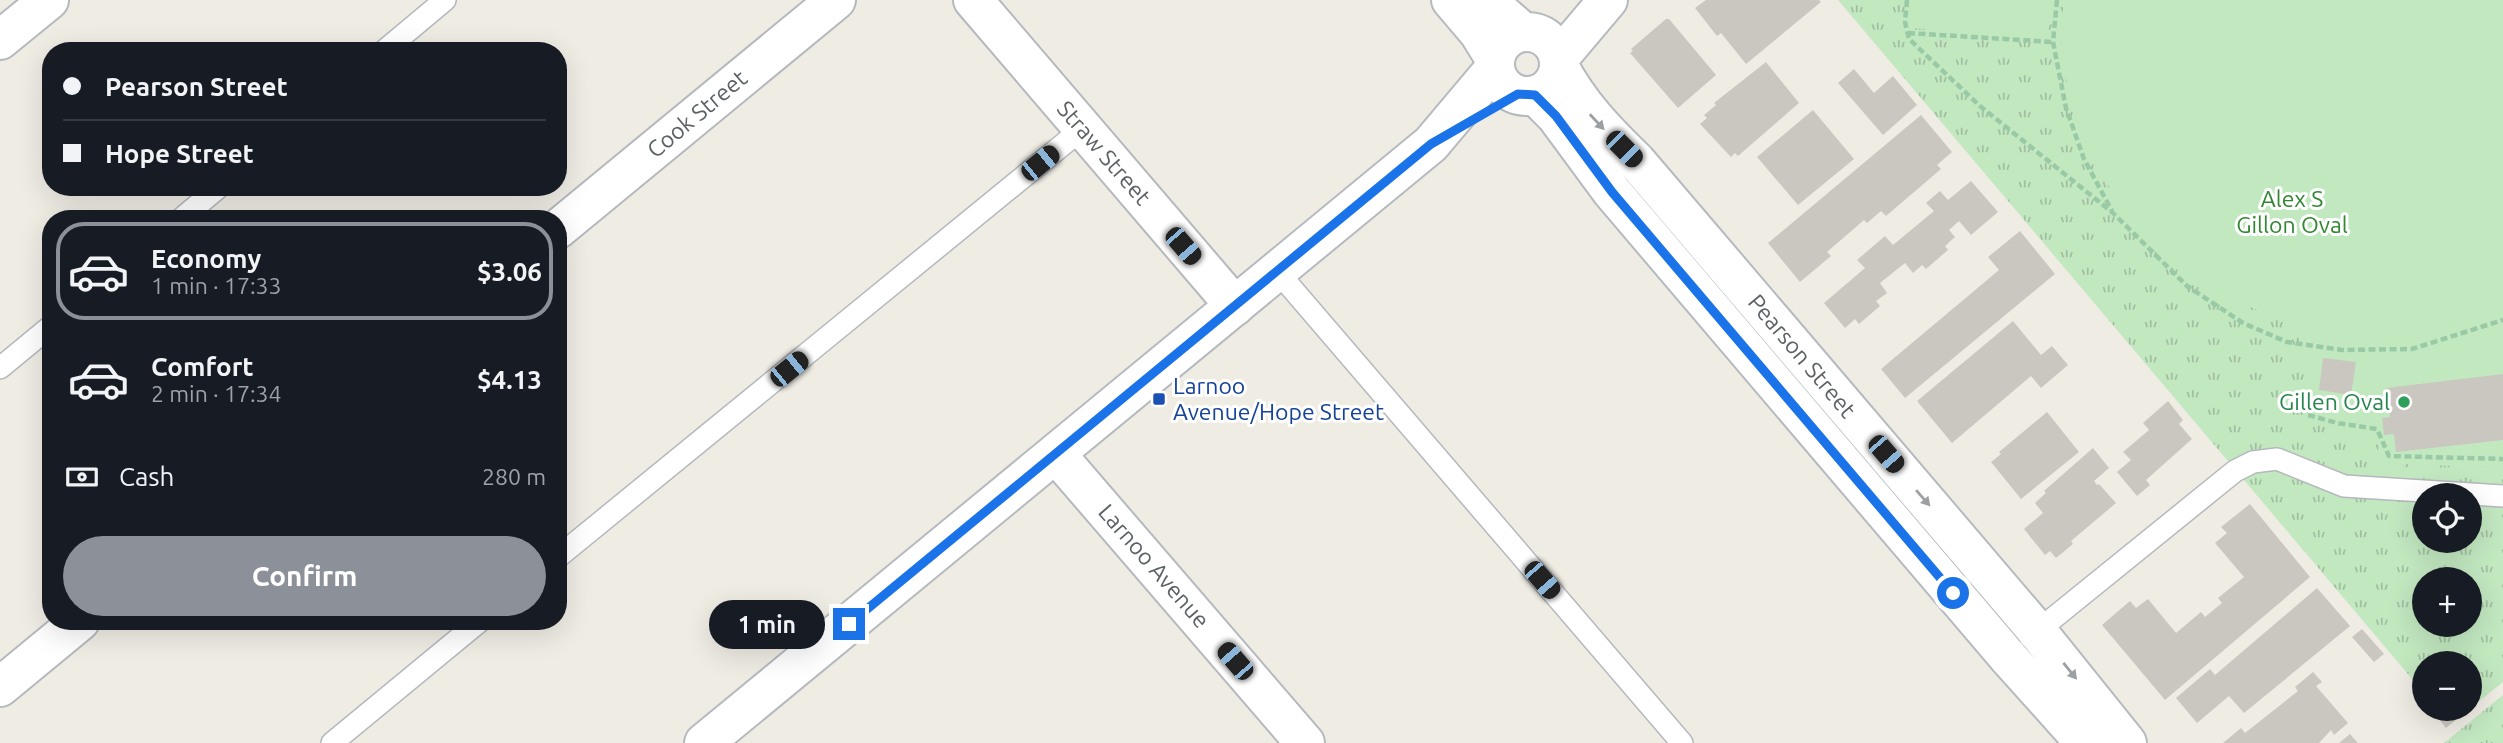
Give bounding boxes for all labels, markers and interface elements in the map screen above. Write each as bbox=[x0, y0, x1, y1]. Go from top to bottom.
street label: Cook Street bbox=[642, 65, 751, 162]
text: Pearson Street bbox=[105, 72, 288, 101]
street label: Straw Street bbox=[1053, 96, 1156, 210]
one-way arrow bbox=[1589, 113, 1605, 130]
car bbox=[1602, 127, 1647, 171]
text: Hope Street bbox=[105, 139, 254, 168]
car bbox=[1018, 142, 1063, 184]
park label: Alex S Gillon Oval bbox=[2236, 186, 2348, 237]
car bbox=[1162, 223, 1205, 269]
icon: car bbox=[67, 240, 130, 303]
text: Economy bbox=[151, 244, 261, 273]
text: $3.06 bbox=[477, 257, 542, 286]
text: 1 min · 17:33 bbox=[151, 273, 282, 298]
street label: Pearson Street bbox=[1744, 289, 1861, 422]
icon: car bbox=[67, 348, 130, 411]
car bbox=[767, 348, 812, 390]
text: Comfort bbox=[151, 352, 254, 381]
text: $4.13 bbox=[477, 365, 542, 394]
place label: Larnoo Avenue/Hope Street bbox=[1173, 373, 1384, 424]
text: 2 min · 17:34 bbox=[151, 381, 282, 406]
place label: Gillen Oval bbox=[2279, 389, 2390, 414]
marker: Larnoo Avenue/Hope Street bbox=[1151, 391, 1167, 407]
marker: Gillen Oval bbox=[2396, 394, 2412, 410]
car bbox=[1865, 431, 1908, 477]
icon: cash bbox=[63, 458, 101, 496]
text: Cash bbox=[119, 462, 174, 491]
text: 280 m bbox=[482, 464, 546, 489]
map controls bbox=[2412, 483, 2482, 721]
button: locate bbox=[2412, 483, 2482, 553]
one-way arrow bbox=[1915, 489, 1930, 506]
street label: Larnoo Avenue bbox=[1094, 499, 1215, 632]
button: Confirm bbox=[63, 536, 546, 616]
car bbox=[1521, 557, 1564, 603]
button: + bbox=[2412, 567, 2482, 637]
route start bbox=[1937, 577, 1969, 609]
callout: 1 min bbox=[709, 600, 824, 648]
route end bbox=[833, 608, 865, 640]
text: 1 min bbox=[738, 612, 796, 637]
car bbox=[1214, 638, 1257, 684]
button: − bbox=[2412, 651, 2482, 721]
one-way arrow bbox=[2062, 662, 2077, 680]

